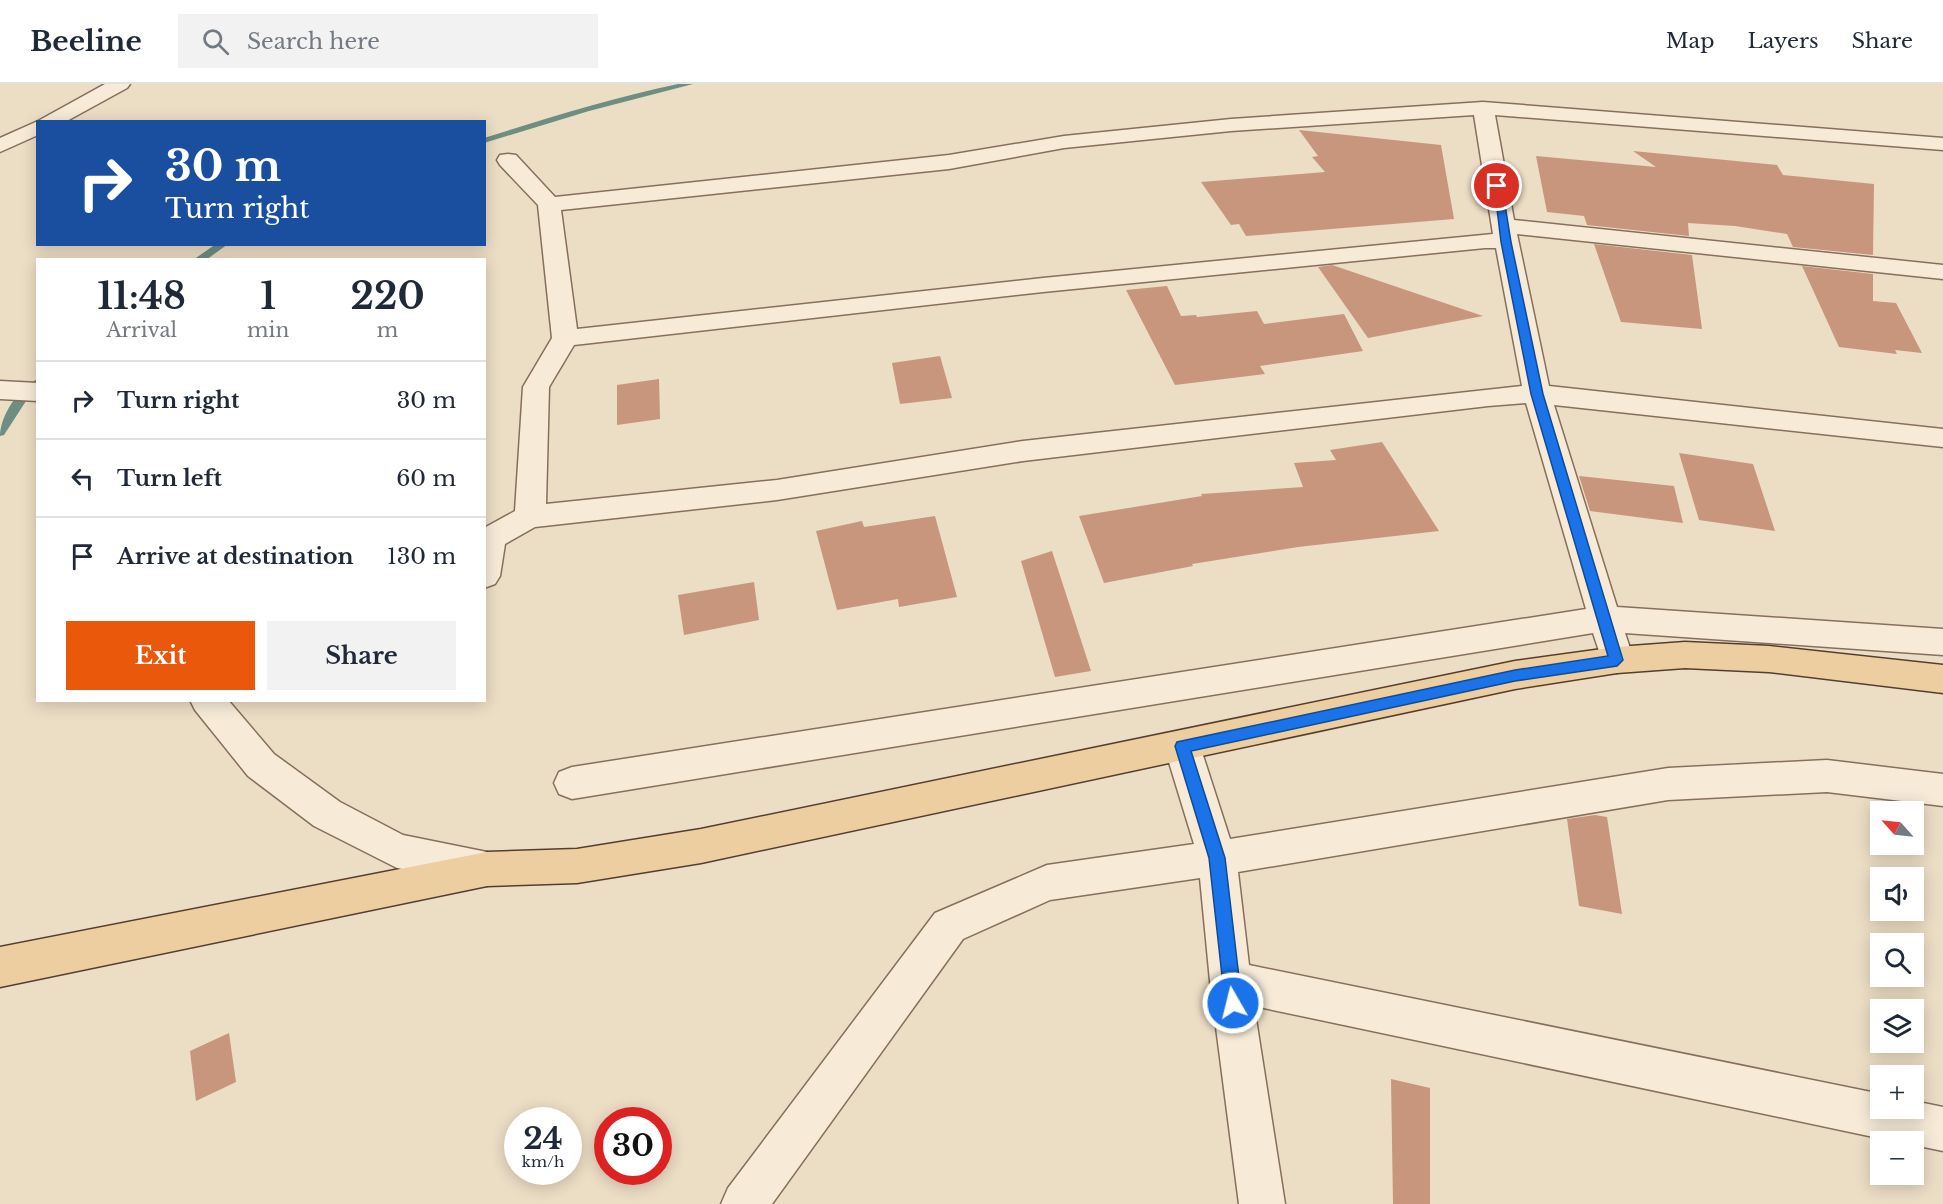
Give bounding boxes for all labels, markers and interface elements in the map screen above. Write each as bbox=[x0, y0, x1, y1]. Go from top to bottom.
search box bbox=[178, 14, 598, 68]
text: Beeline bbox=[30, 24, 142, 59]
icon: search bbox=[199, 25, 232, 58]
text: Search here bbox=[247, 28, 380, 55]
text: Map bbox=[1666, 28, 1715, 54]
text: Layers bbox=[1748, 28, 1819, 54]
text: Share bbox=[1852, 28, 1913, 54]
text: 30 m bbox=[165, 140, 281, 192]
icon: right bbox=[66, 144, 144, 222]
pin bbox=[1471, 160, 1522, 211]
icon: arrive bbox=[1480, 169, 1513, 202]
text: Turn right bbox=[165, 192, 309, 225]
text: 11:48 bbox=[97, 274, 186, 319]
text: 1 bbox=[260, 274, 276, 319]
text: 220 bbox=[351, 274, 425, 319]
text: Arrival bbox=[106, 318, 177, 342]
text: min bbox=[247, 318, 289, 342]
text: m bbox=[377, 318, 398, 342]
icon: right bbox=[66, 384, 99, 417]
text: Turn right bbox=[117, 387, 239, 414]
text: 30 m bbox=[397, 387, 456, 414]
icon: left bbox=[66, 462, 99, 495]
text: Turn left bbox=[117, 465, 222, 492]
text: 60 m bbox=[396, 465, 456, 492]
icon: arrive bbox=[66, 540, 99, 573]
text: Arrive at destination bbox=[117, 543, 354, 570]
text: 130 m bbox=[387, 543, 456, 570]
button: Exit bbox=[66, 621, 255, 690]
button: Share bbox=[267, 621, 456, 690]
north arrow bbox=[1870, 801, 1924, 855]
map controls bbox=[1870, 801, 1924, 1185]
button: sound bbox=[1870, 867, 1924, 921]
button: search bbox=[1870, 933, 1924, 987]
position arrow bbox=[1201, 971, 1265, 1035]
button: layers bbox=[1870, 999, 1924, 1053]
button: + bbox=[1870, 1065, 1924, 1119]
speed limit sign: 30 bbox=[594, 1107, 672, 1185]
text: 24 bbox=[523, 1120, 563, 1157]
button: − bbox=[1870, 1131, 1924, 1185]
text: km/h bbox=[522, 1152, 564, 1171]

